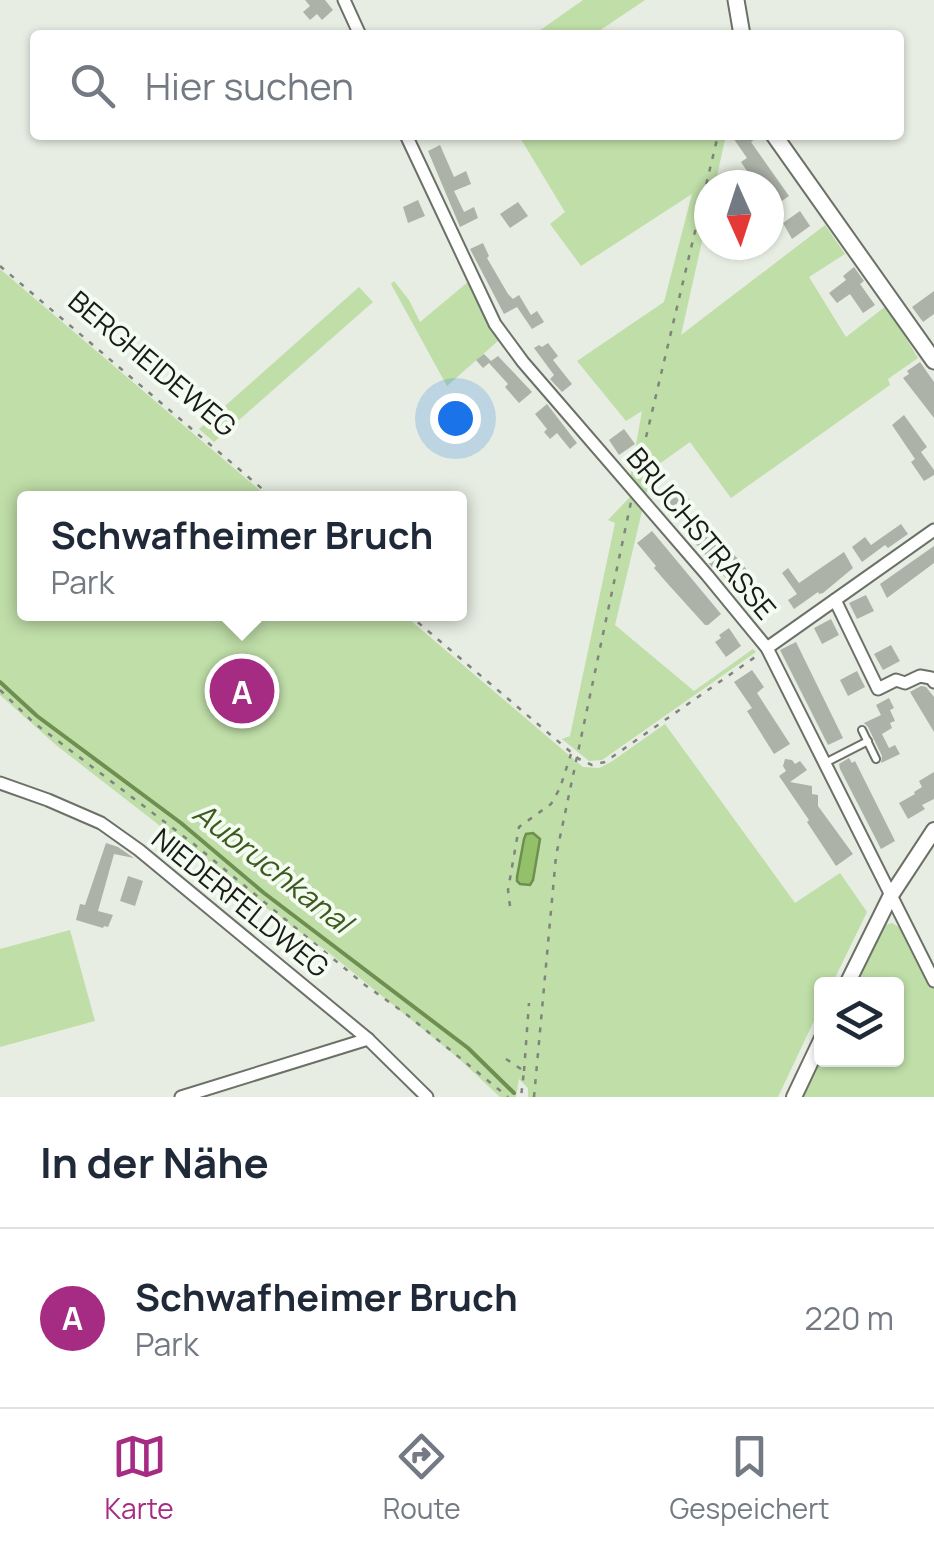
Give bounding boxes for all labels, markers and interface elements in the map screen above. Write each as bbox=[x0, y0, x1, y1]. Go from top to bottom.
search box bbox=[30, 30, 904, 140]
icon: search bbox=[65, 58, 120, 113]
text: Hier suchen bbox=[145, 59, 354, 111]
north arrow bbox=[694, 170, 784, 260]
street label: BERGHEIDEWEG bbox=[61, 282, 245, 444]
your location bbox=[430, 393, 481, 444]
street label: BRUCHSTRASSE bbox=[619, 439, 785, 627]
popup bbox=[17, 491, 467, 621]
text: Schwafheimer Bruch bbox=[51, 508, 433, 560]
text: Park bbox=[51, 560, 114, 604]
pin: A bbox=[210, 654, 274, 728]
water label: Aubruchkanal bbox=[185, 792, 364, 944]
street label: NIEDERFELDWEG bbox=[145, 819, 337, 985]
map controls bbox=[814, 977, 904, 1067]
button: layers bbox=[814, 977, 904, 1067]
text: In der Nähe bbox=[40, 1133, 269, 1191]
text: Schwafheimer Bruch bbox=[135, 1270, 518, 1322]
text: A bbox=[62, 1296, 83, 1340]
text: 220 m bbox=[804, 1296, 894, 1340]
text: Park bbox=[135, 1322, 199, 1366]
tab: Karte bbox=[104, 1429, 174, 1527]
tab: Route bbox=[383, 1429, 461, 1527]
tab: Gespeichert bbox=[669, 1429, 830, 1527]

